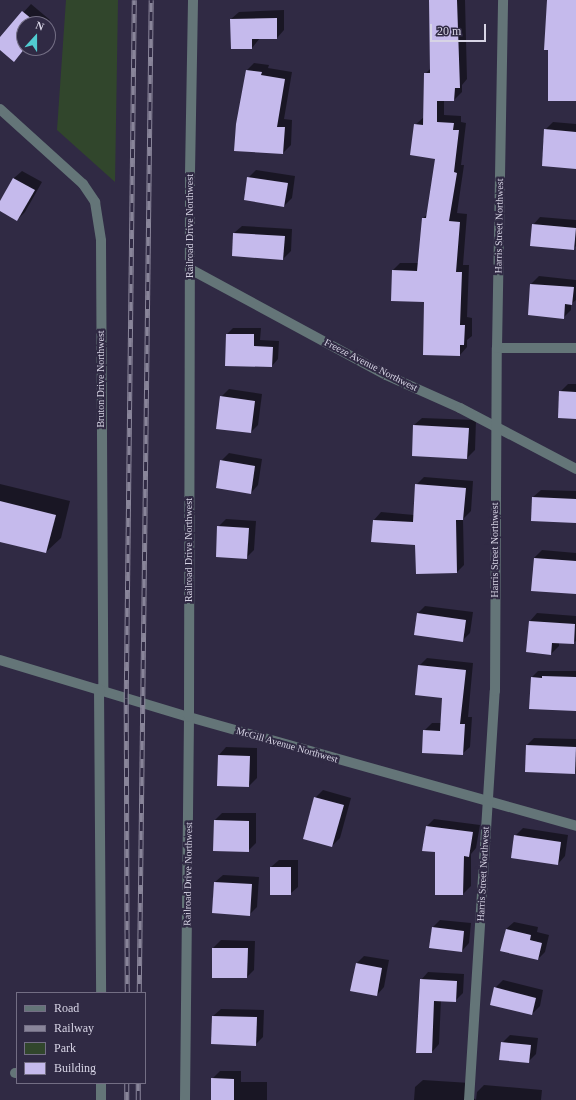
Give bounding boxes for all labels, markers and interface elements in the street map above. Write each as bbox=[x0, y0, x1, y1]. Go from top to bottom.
north arrow bbox=[16, 16, 56, 56]
scale bar bbox=[432, 16, 488, 42]
text: N bbox=[34, 19, 46, 33]
text: 20 m bbox=[437, 24, 461, 38]
street label: Railroad Drive Northwest bbox=[184, 174, 196, 278]
street label: Harris Street Northwest bbox=[492, 178, 506, 274]
street label: Bruton Drive Northwest bbox=[95, 330, 107, 428]
street label: Freeze Avenue Northwest bbox=[322, 336, 420, 394]
street label: Railroad Drive Northwest bbox=[183, 498, 195, 602]
street label: Harris Street Northwest bbox=[489, 503, 501, 597]
street label: McGill Avenue Northwest bbox=[234, 725, 340, 765]
street label: Railroad Drive Northwest bbox=[181, 822, 195, 926]
street label: Harris Street Northwest bbox=[475, 826, 491, 922]
legend bbox=[16, 992, 146, 1084]
text: Road bbox=[54, 1001, 79, 1015]
text: Railway bbox=[54, 1021, 94, 1035]
text: Park bbox=[54, 1041, 76, 1055]
text: Building bbox=[54, 1061, 96, 1075]

